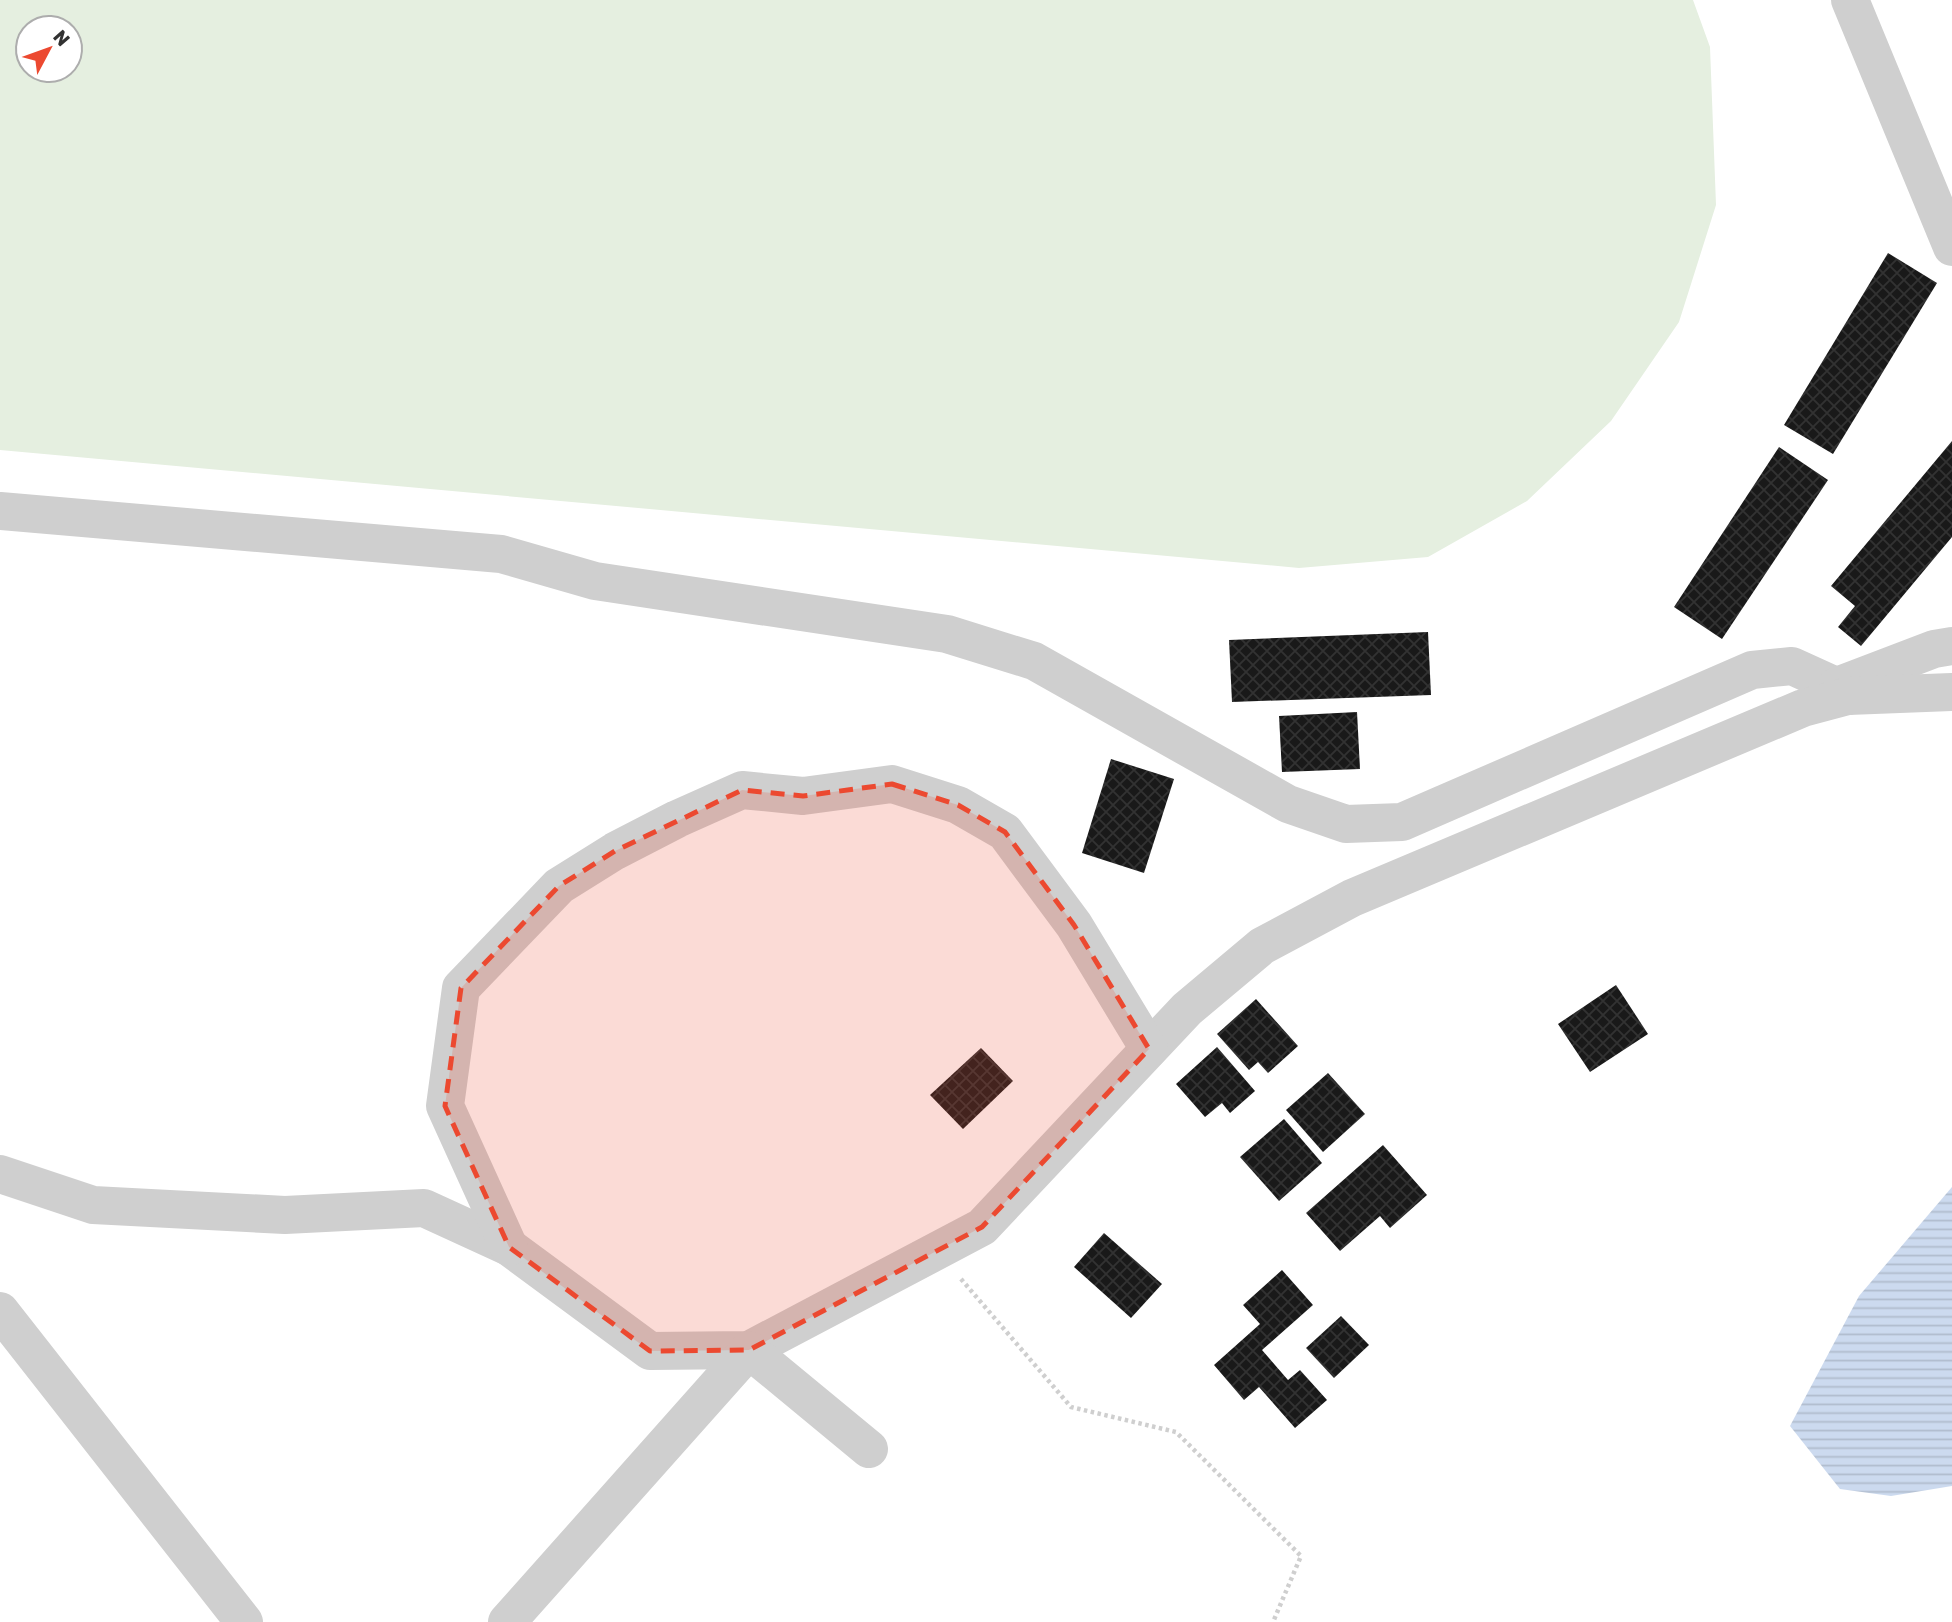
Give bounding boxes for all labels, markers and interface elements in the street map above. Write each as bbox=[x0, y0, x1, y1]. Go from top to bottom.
north arrow bbox=[14, 14, 84, 84]
text: N bbox=[48, 25, 75, 51]

